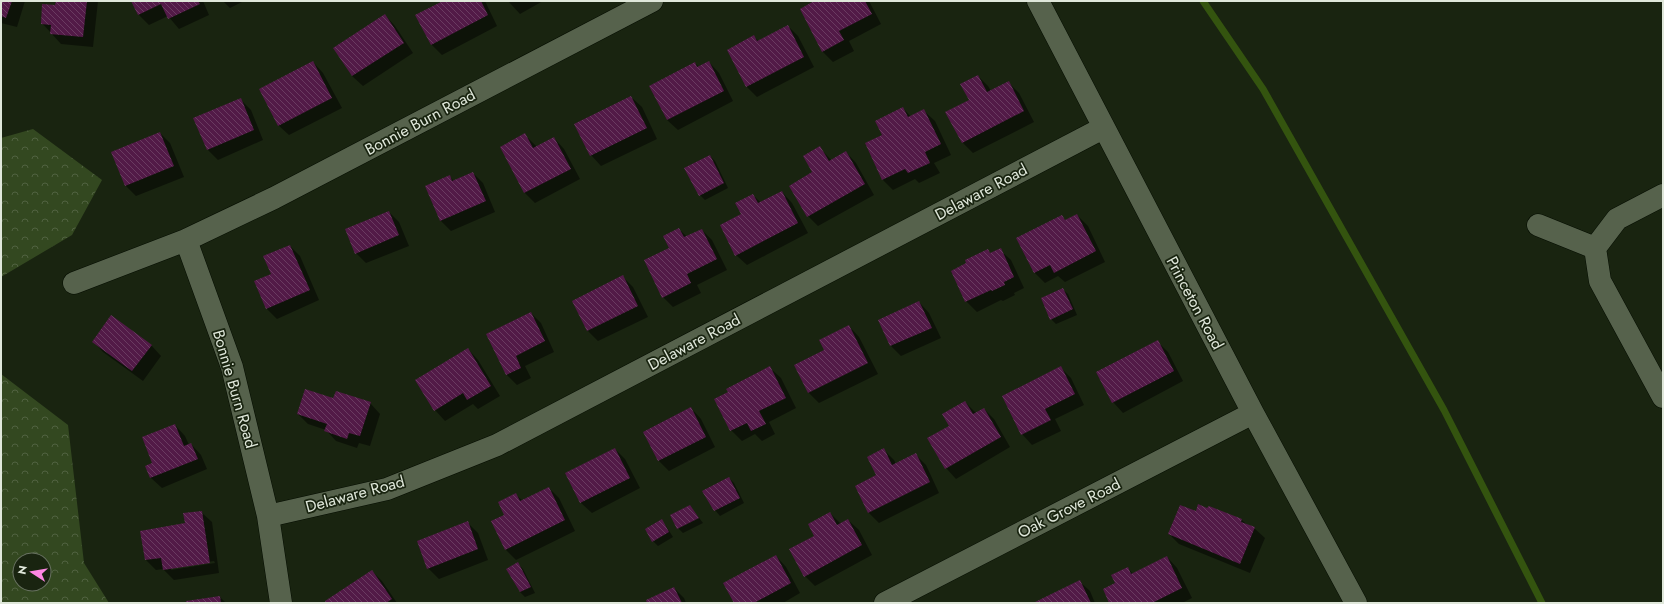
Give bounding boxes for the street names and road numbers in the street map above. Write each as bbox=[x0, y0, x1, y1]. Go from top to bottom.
street label: Bonnie Burn Road bbox=[361, 83, 479, 161]
street label: Delaware Road bbox=[931, 158, 1031, 226]
street label: Princeton Road bbox=[1161, 252, 1229, 354]
street label: Delaware Road bbox=[644, 308, 744, 376]
street label: Bonnie Burn Road bbox=[207, 327, 263, 451]
street label: Delaware Road bbox=[303, 470, 407, 518]
street label: Oak Grove Road bbox=[1014, 472, 1124, 544]

